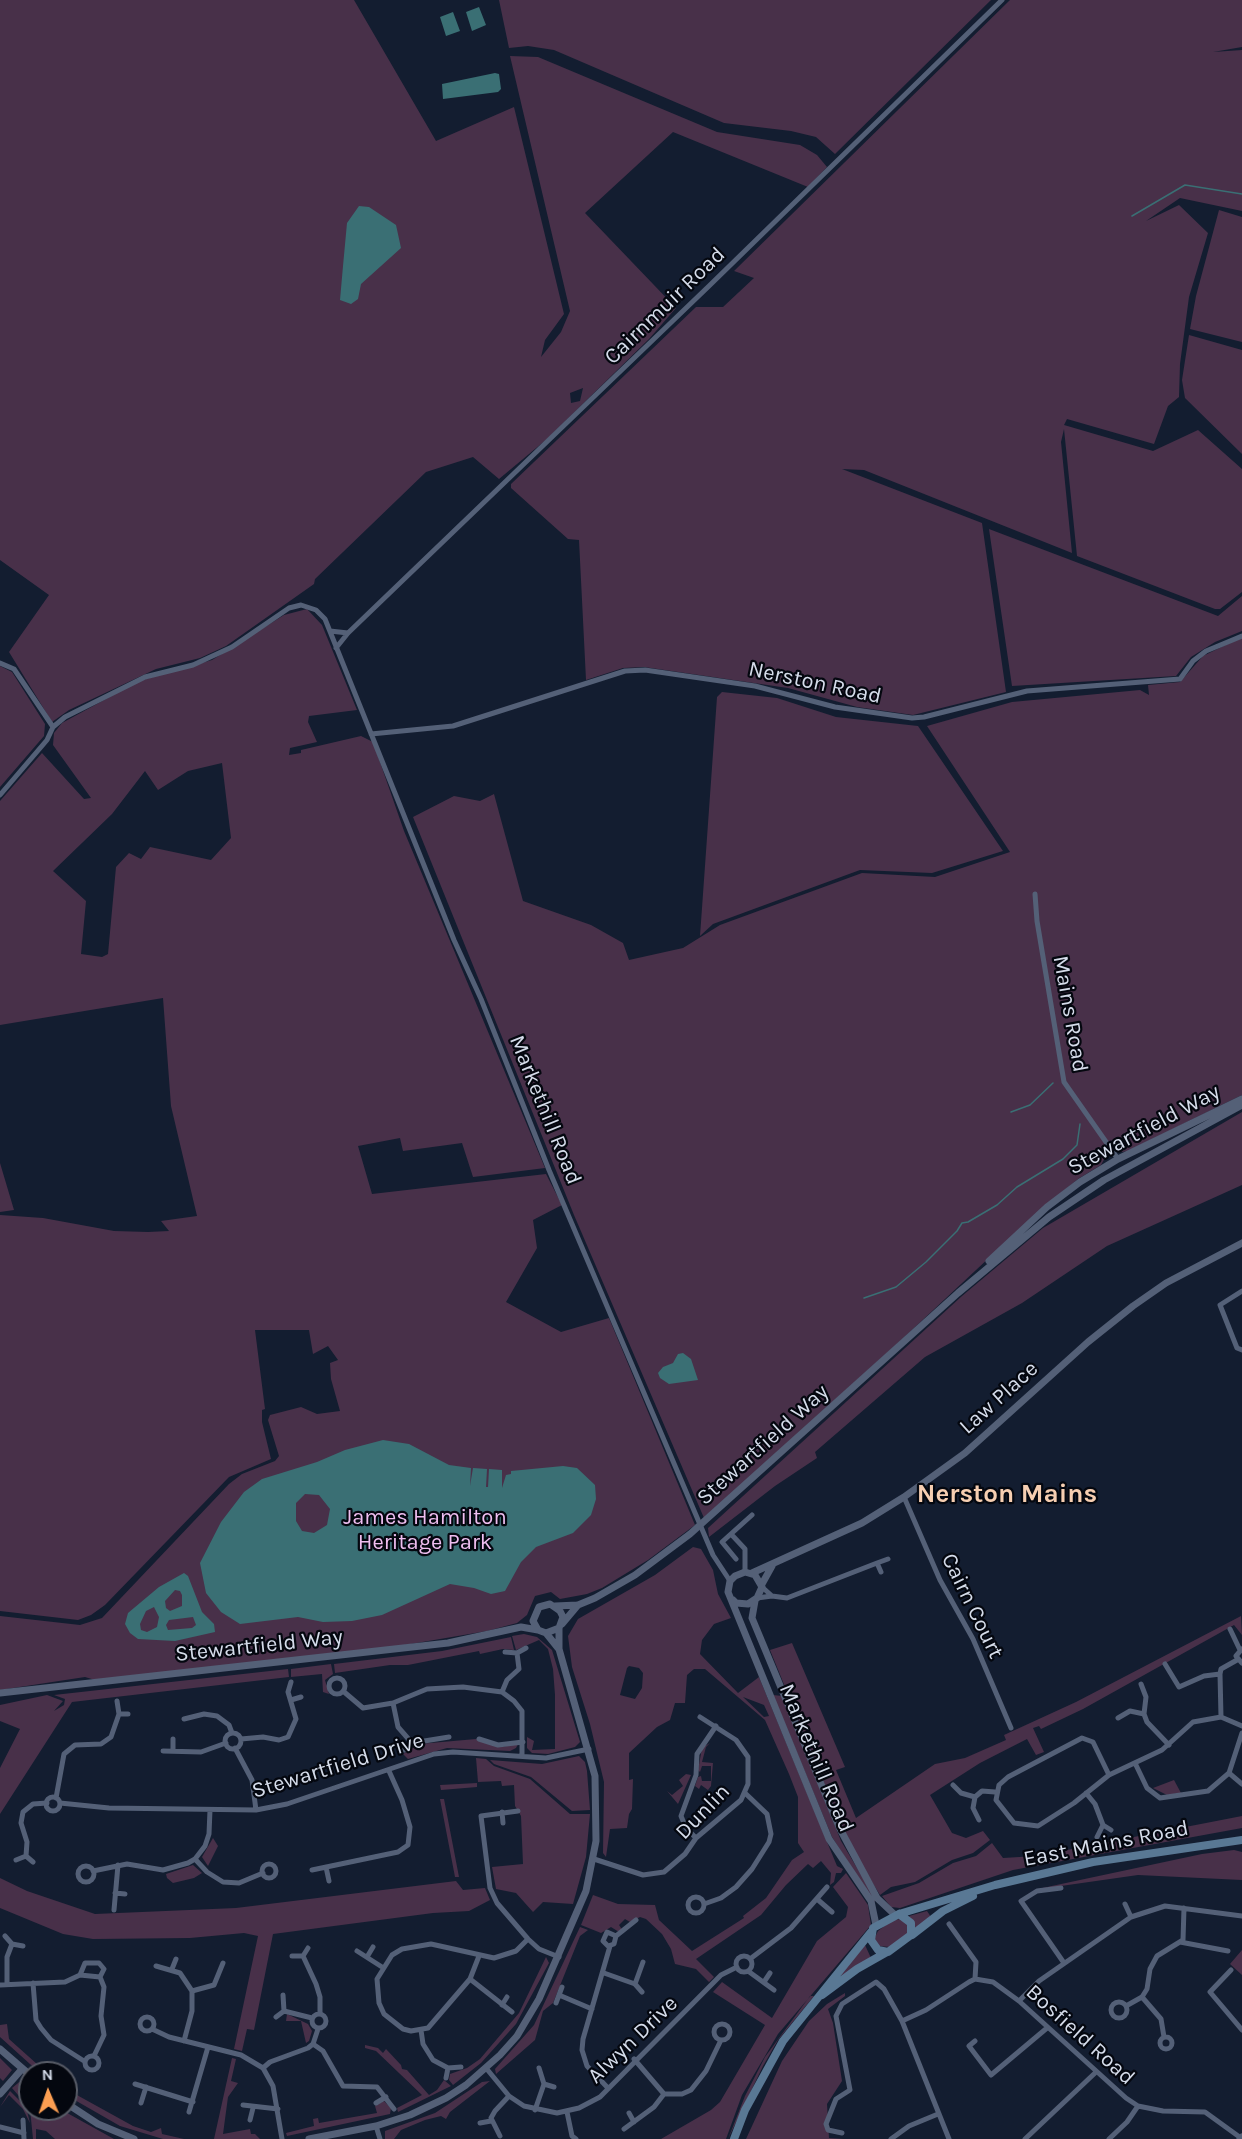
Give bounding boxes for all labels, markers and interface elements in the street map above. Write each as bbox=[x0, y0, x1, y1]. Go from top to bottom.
street label: Cairnmuir Road bbox=[599, 242, 731, 370]
street label: Nerston Road bbox=[746, 656, 884, 710]
street label: Mains Road bbox=[1047, 954, 1093, 1074]
street label: Markethill Road bbox=[503, 1031, 587, 1189]
street label: Stewartfield Way bbox=[1064, 1079, 1224, 1181]
street label: Law Place bbox=[954, 1356, 1044, 1440]
street label: Stewartfield Way bbox=[692, 1379, 834, 1511]
district label: Nerston Mains bbox=[917, 1479, 1097, 1511]
park label: James Hamilton Heritage Park bbox=[343, 1505, 507, 1556]
street label: Cairn Court bbox=[935, 1549, 1009, 1663]
street label: Stewartfield Way bbox=[174, 1624, 344, 1668]
street label: Markethill Road bbox=[773, 1680, 859, 1836]
street label: Stewartfield Drive bbox=[249, 1727, 427, 1805]
street label: Dunlin bbox=[670, 1779, 736, 1845]
street label: East Mains Road bbox=[1021, 1815, 1191, 1873]
street label: Bosfield Road bbox=[1020, 1979, 1140, 2091]
street label: Alwyn Drive bbox=[583, 1991, 683, 2089]
north arrow bbox=[18, 2061, 78, 2121]
text: N bbox=[41, 2065, 53, 2084]

